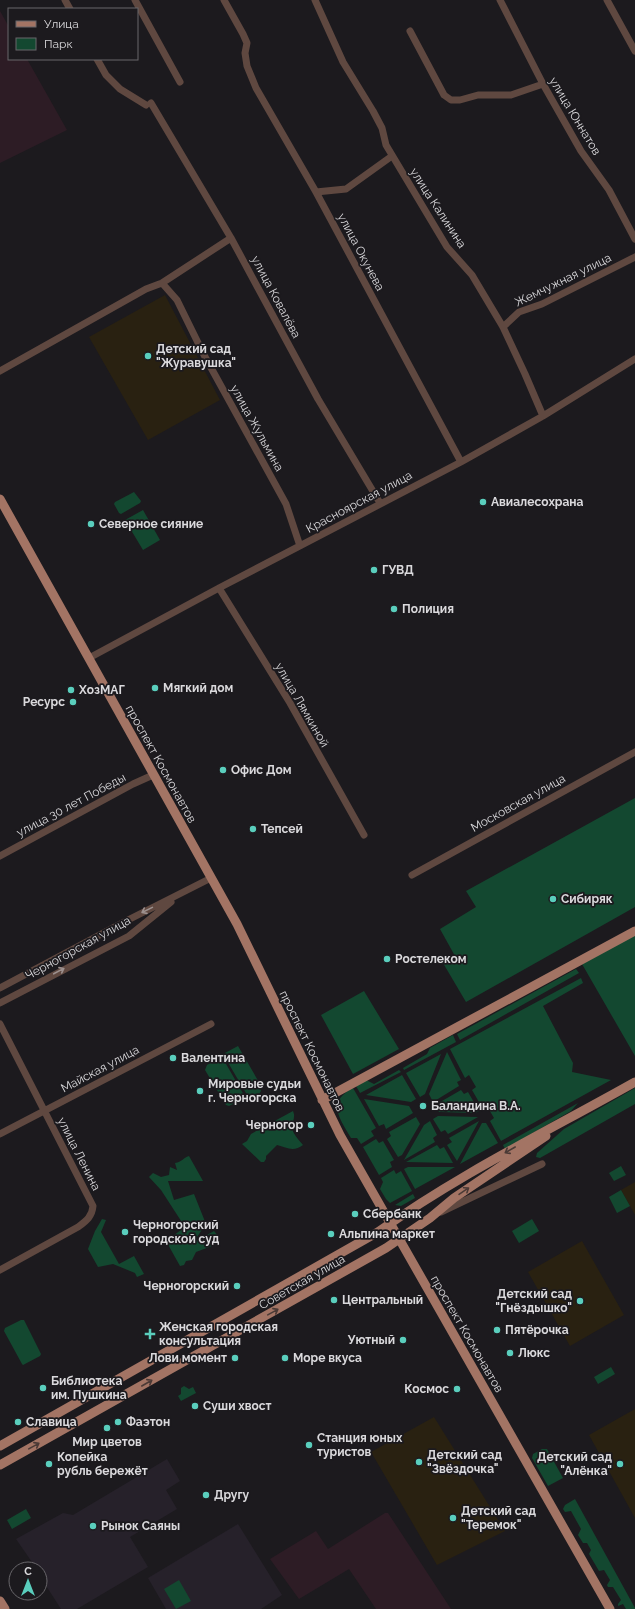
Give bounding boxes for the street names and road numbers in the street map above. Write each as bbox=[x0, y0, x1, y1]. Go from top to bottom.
street label: улица Юннатов bbox=[546, 74, 604, 158]
street label: улица Калинина bbox=[407, 165, 469, 251]
street label: улица Окунева bbox=[335, 211, 387, 293]
street label: Жемчужная улица bbox=[513, 251, 613, 309]
street label: улица Ковалёва bbox=[248, 253, 304, 341]
street label: улица Жульмина bbox=[227, 382, 287, 474]
street label: Красноярская улица bbox=[304, 468, 414, 536]
street label: улица Лямкиной bbox=[272, 660, 332, 750]
street label: проспект Космонавтов bbox=[123, 703, 199, 825]
street label: улица 30 лет Победы bbox=[14, 770, 128, 840]
street label: Московская улица bbox=[468, 771, 568, 835]
street label: Черногорская улица bbox=[23, 913, 133, 983]
street label: проспект Космонавтов bbox=[277, 988, 347, 1114]
street label: Майская улица bbox=[59, 1043, 141, 1095]
street label: улица Ленина bbox=[55, 1115, 103, 1193]
street label: Советская улица bbox=[257, 1252, 347, 1312]
street label: проспект Космонавтов bbox=[428, 1273, 506, 1395]

